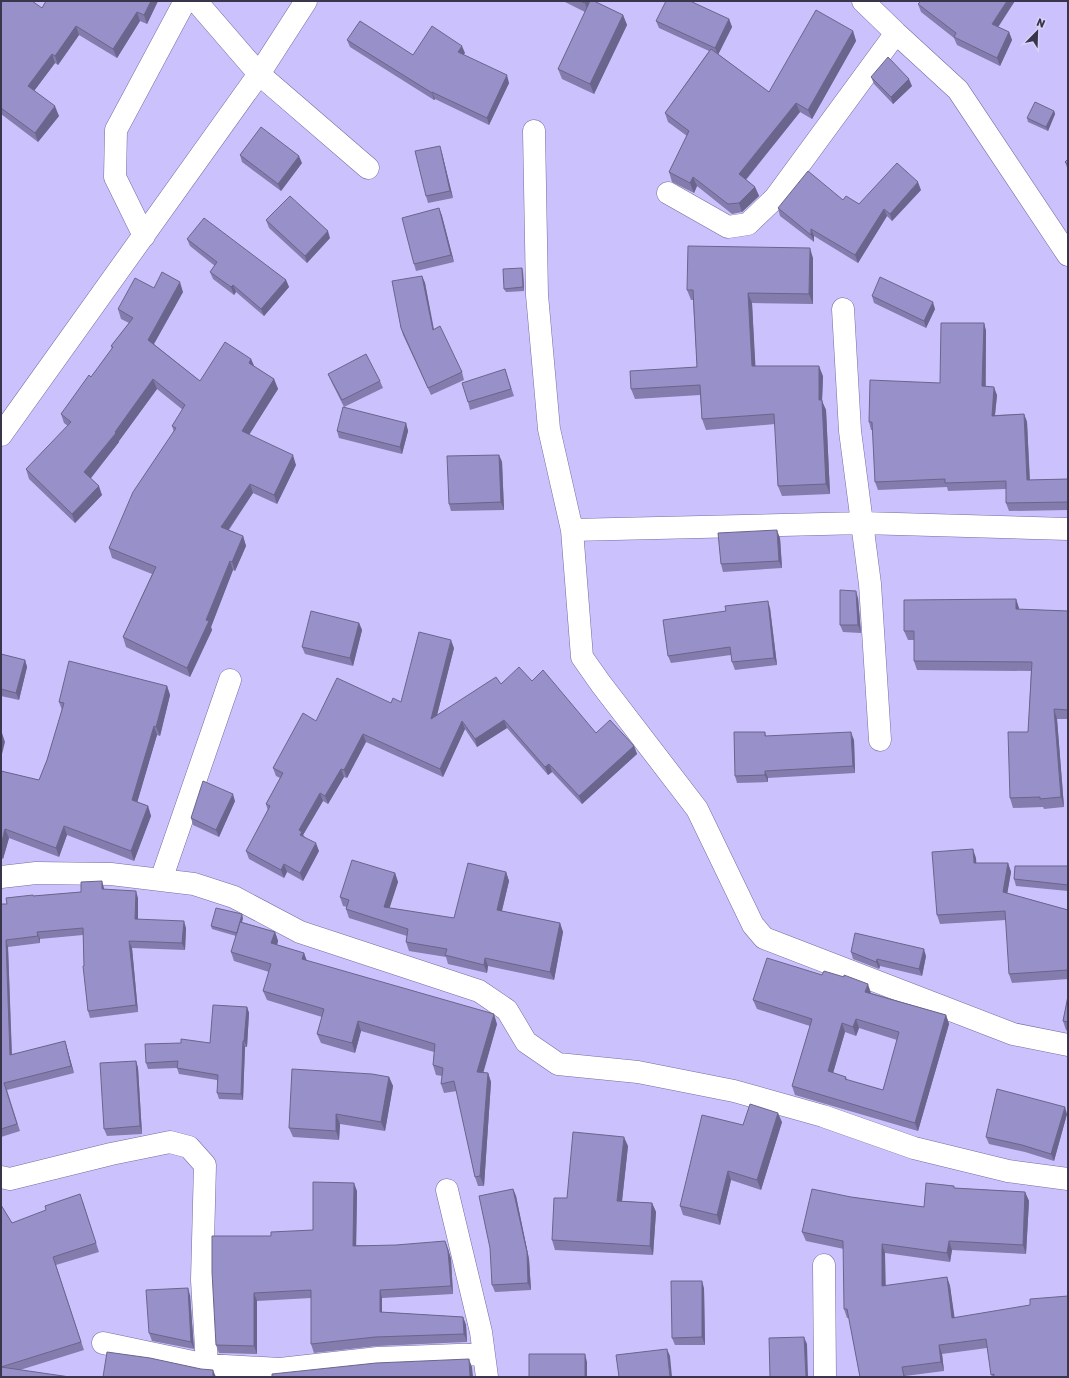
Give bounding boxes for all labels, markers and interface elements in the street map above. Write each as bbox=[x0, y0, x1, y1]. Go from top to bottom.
north arrow bbox=[1017, 12, 1057, 52]
text: N bbox=[1035, 16, 1047, 31]

